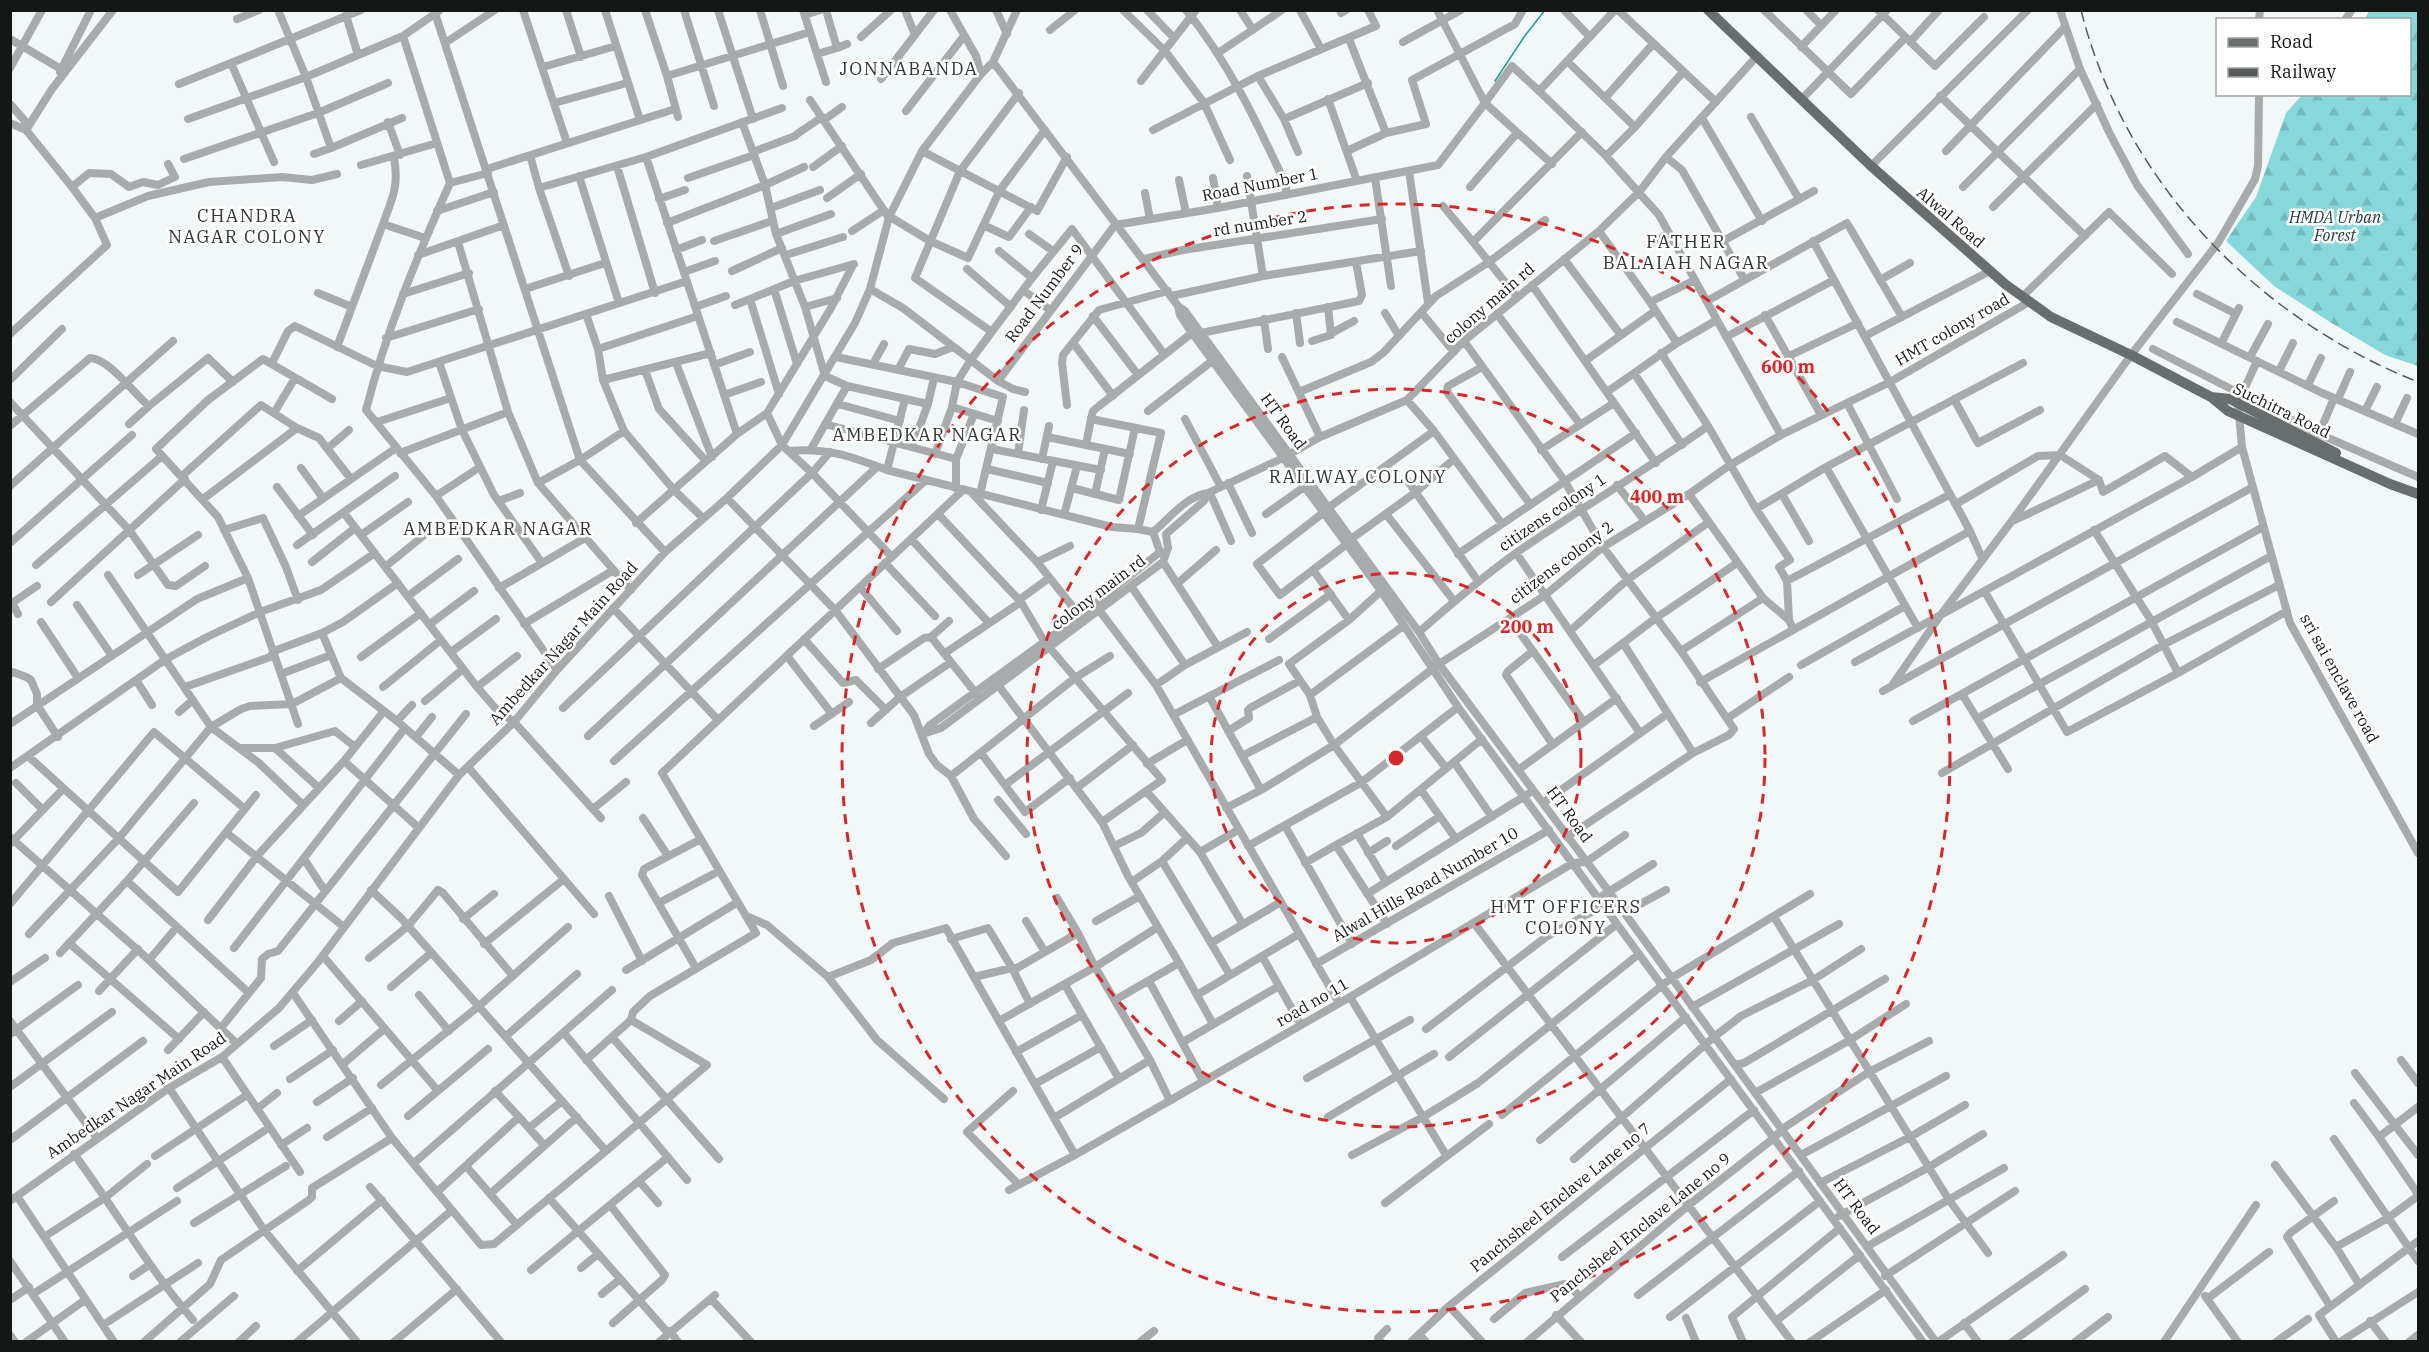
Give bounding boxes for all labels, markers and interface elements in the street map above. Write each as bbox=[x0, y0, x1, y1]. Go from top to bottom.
legend bbox=[2216, 18, 2411, 96]
text: Road bbox=[2270, 30, 2313, 53]
district label: JONNABANDA bbox=[840, 57, 978, 80]
text: Railway bbox=[2270, 60, 2336, 83]
street label: Road Number 1 bbox=[1200, 163, 1320, 205]
street label: Alwal Road bbox=[1913, 182, 1989, 252]
district label: CHANDRA NAGAR COLONY bbox=[168, 204, 326, 248]
street label: rd number 2 bbox=[1212, 206, 1308, 240]
park label: HMDA Urban Forest bbox=[2288, 207, 2381, 245]
district label: FATHER BALAIAH NAGAR bbox=[1603, 230, 1769, 274]
street label: Road Number 9 bbox=[1000, 240, 1088, 346]
street label: colony main rd bbox=[1440, 258, 1538, 348]
street label: HMT colony road bbox=[1891, 288, 2013, 370]
text: 600 m bbox=[1761, 355, 1816, 378]
street label: Suchitra Road bbox=[2230, 378, 2334, 442]
street label: HT Road bbox=[1257, 389, 1311, 453]
district label: AMBEDKAR NAGAR bbox=[832, 423, 1022, 446]
district label: RAILWAY COLONY bbox=[1269, 465, 1447, 488]
street label: citizens colony 1 bbox=[1495, 469, 1609, 555]
text: 400 m bbox=[1630, 485, 1685, 508]
street label: citizens colony 2 bbox=[1505, 516, 1617, 608]
district label: AMBEDKAR NAGAR bbox=[403, 517, 593, 540]
street label: colony main rd bbox=[1047, 550, 1149, 634]
street label: Ambedkar Nagar Main Road bbox=[485, 557, 642, 729]
street label: sri sai enclave road bbox=[2296, 610, 2384, 746]
text: 200 m bbox=[1500, 615, 1555, 638]
centre of rings bbox=[1386, 748, 1406, 768]
street label: HT Road bbox=[1543, 782, 1597, 846]
street label: Alwal Hills Road Number 10 bbox=[1328, 822, 1522, 946]
district label: HMT OFFICERS COLONY bbox=[1490, 895, 1642, 939]
street label: road no 11 bbox=[1272, 973, 1352, 1031]
street label: Ambedkar Nagar Main Road bbox=[42, 1027, 230, 1163]
street label: Panchsheel Enclave Lane no 7 bbox=[1466, 1118, 1654, 1276]
street label: Panchsheel Enclave Lane no 9 bbox=[1546, 1148, 1734, 1306]
street label: HT Road bbox=[1829, 1174, 1885, 1238]

